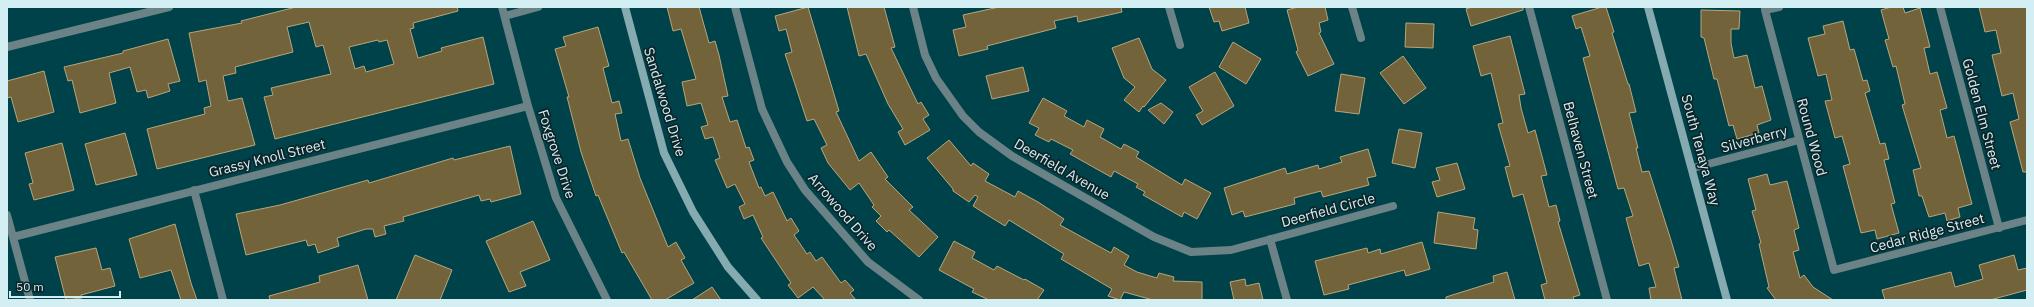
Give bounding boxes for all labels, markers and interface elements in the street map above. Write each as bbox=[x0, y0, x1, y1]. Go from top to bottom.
street label: Sandalwood Drive bbox=[640, 45, 690, 159]
street label: Golden Elm Street bbox=[1959, 56, 2006, 172]
street label: South Tenaya Way bbox=[1677, 92, 1725, 208]
street label: Round Wood bbox=[1793, 96, 1831, 178]
street label: Belhaven Street bbox=[1559, 99, 1603, 201]
street label: Foxgrove Drive bbox=[534, 107, 580, 201]
street label: Silverberry bbox=[1719, 121, 1789, 157]
street label: Deerfield Avenue bbox=[1011, 134, 1113, 204]
street label: Grassy Knoll Street bbox=[207, 135, 327, 181]
street label: Arrowood Drive bbox=[804, 169, 882, 255]
street label: Deerfield Circle bbox=[1279, 189, 1377, 231]
street label: Cedar Ridge Street bbox=[1868, 209, 1986, 257]
scale bar bbox=[10, 273, 120, 299]
text: 50 m bbox=[16, 279, 44, 294]

